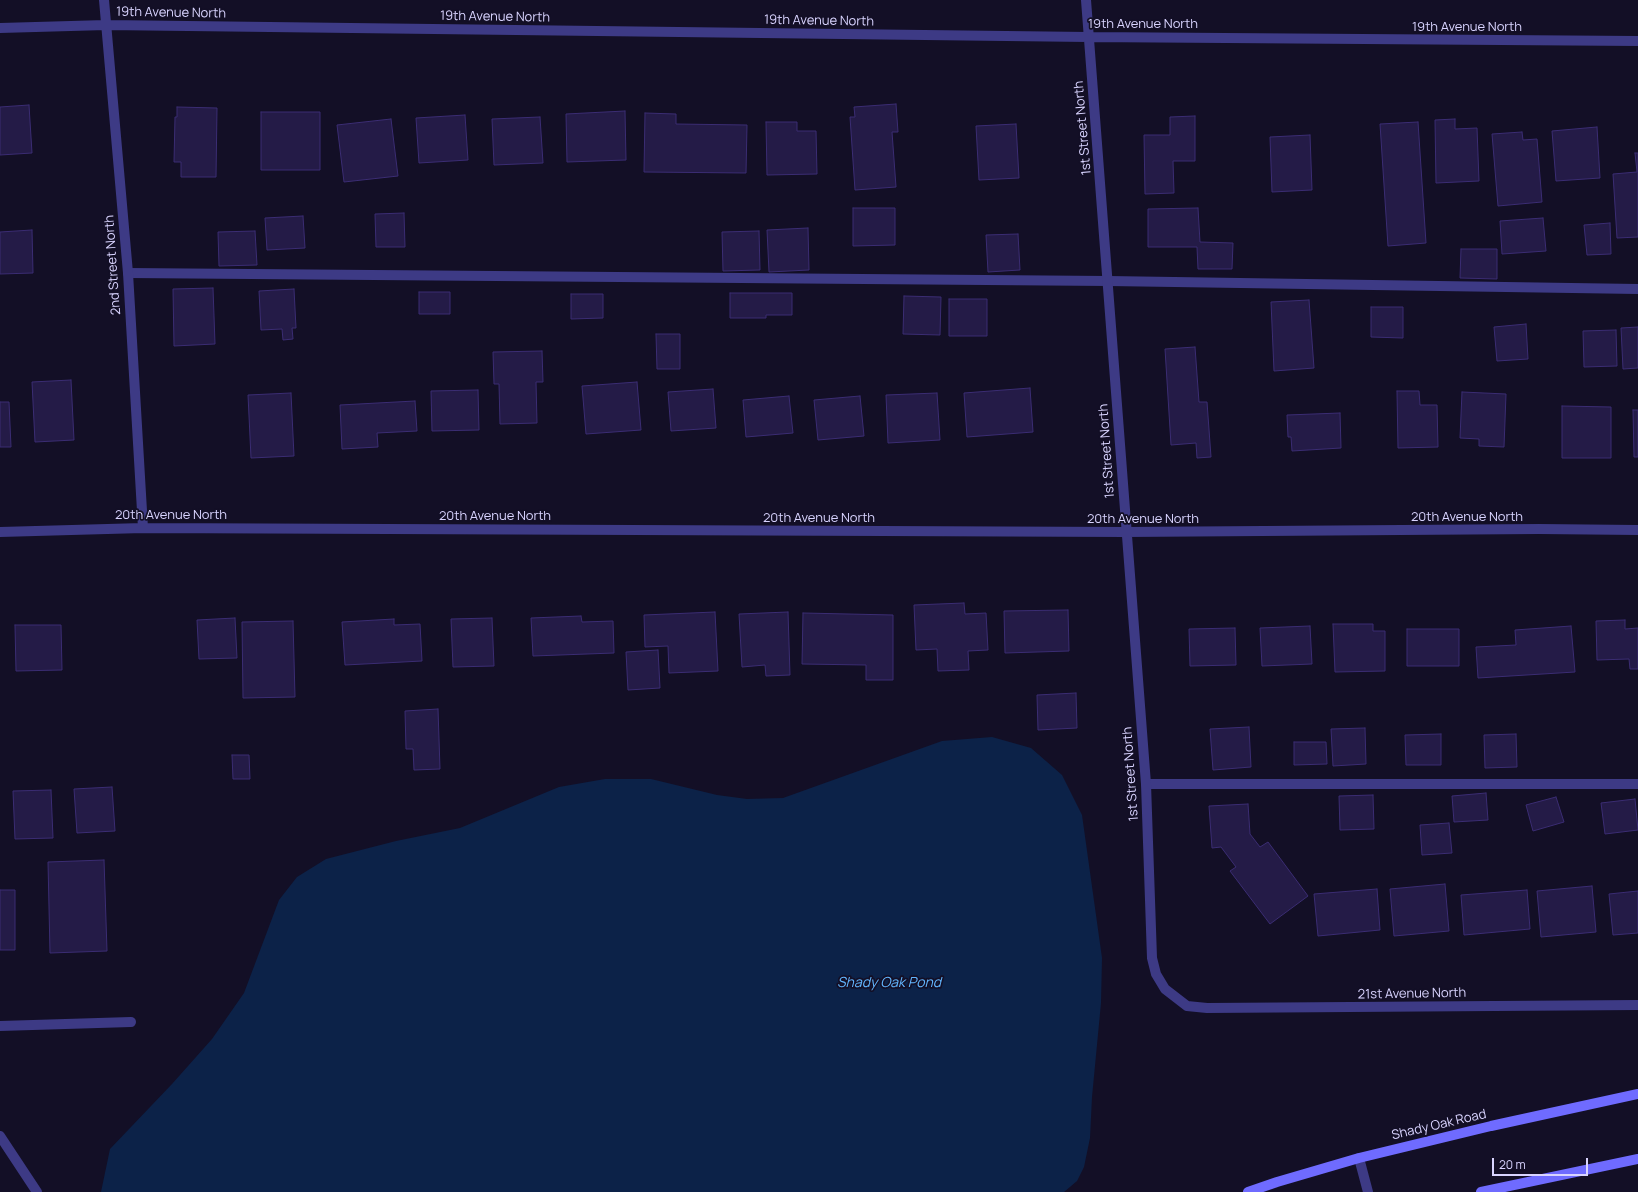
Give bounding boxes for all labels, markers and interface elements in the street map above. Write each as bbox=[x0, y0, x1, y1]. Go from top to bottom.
street label: 19th Avenue North bbox=[116, 4, 226, 22]
street label: 19th Avenue North bbox=[440, 8, 550, 26]
street label: 19th Avenue North bbox=[764, 12, 874, 30]
street label: 19th Avenue North bbox=[1088, 16, 1198, 32]
street label: 19th Avenue North bbox=[1412, 19, 1522, 35]
street label: 1st Street North bbox=[1071, 80, 1095, 176]
street label: 2nd Street North bbox=[102, 214, 124, 316]
street label: 1st Street North bbox=[1096, 403, 1118, 499]
street label: 20th Avenue North bbox=[115, 507, 227, 523]
street label: 20th Avenue North bbox=[439, 508, 551, 524]
street label: 20th Avenue North bbox=[1411, 509, 1523, 525]
street label: 20th Avenue North bbox=[763, 510, 875, 526]
street label: 20th Avenue North bbox=[1087, 511, 1199, 527]
street label: 1st Street North bbox=[1120, 726, 1142, 822]
water label: Shady Oak Pond bbox=[837, 975, 941, 991]
street label: 21st Avenue North bbox=[1358, 985, 1466, 1003]
street label: Shady Oak Road bbox=[1390, 1107, 1488, 1143]
scale bar bbox=[1494, 1150, 1590, 1176]
text: 20 m bbox=[1499, 1156, 1526, 1173]

